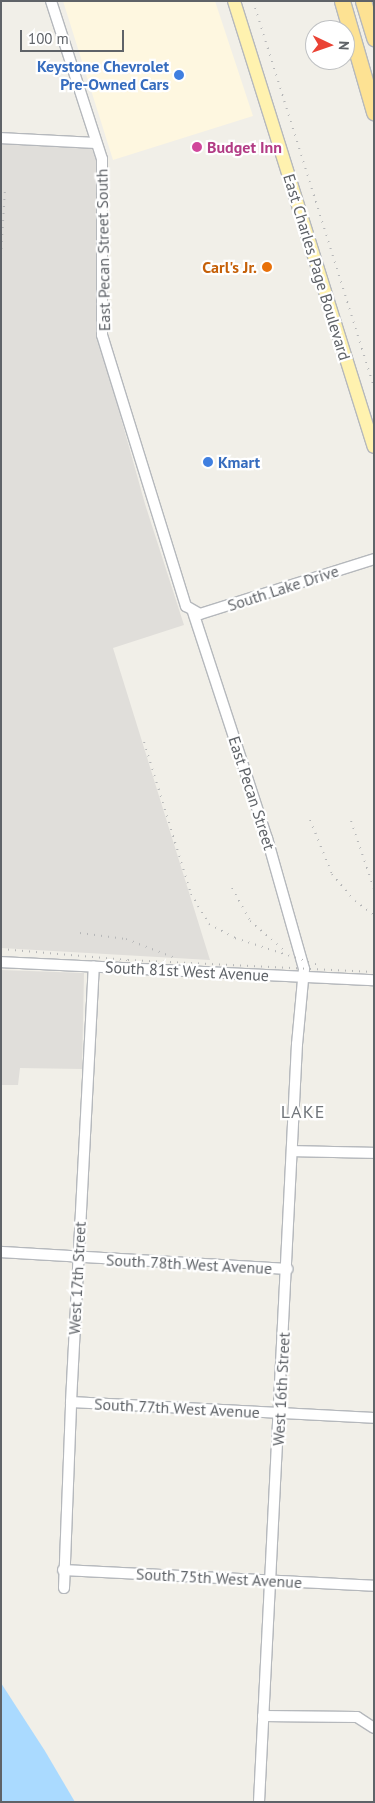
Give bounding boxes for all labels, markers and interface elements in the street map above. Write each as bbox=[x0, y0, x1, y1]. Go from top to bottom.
scale bar bbox=[22, 20, 126, 52]
north arrow bbox=[305, 20, 355, 70]
text: 100 m bbox=[28, 29, 69, 48]
text: N bbox=[335, 41, 353, 51]
place label: Keystone Chevrolet Pre-Owned Cars bbox=[37, 56, 169, 94]
marker: Keystone Chevrolet Pre-Owned Cars bbox=[173, 69, 185, 81]
place label: Budget Inn bbox=[207, 137, 282, 157]
marker: Budget Inn bbox=[191, 141, 203, 153]
street label: East Pecan Street South bbox=[92, 169, 114, 331]
street label: East Charles Page Boulevard bbox=[279, 171, 355, 363]
place label: Carl's Jr. bbox=[202, 257, 257, 277]
marker: Carl's Jr. bbox=[261, 261, 273, 273]
place label: Kmart bbox=[218, 452, 260, 472]
marker: Kmart bbox=[202, 456, 214, 468]
street label: South Lake Drive bbox=[225, 561, 341, 615]
street label: East Pecan Street bbox=[225, 734, 279, 852]
street label: South 81st West Avenue bbox=[104, 957, 270, 985]
district label: LAKE bbox=[280, 1101, 326, 1123]
street label: West 17th Street bbox=[64, 1221, 90, 1335]
street label: South 78th West Avenue bbox=[105, 1250, 273, 1278]
street label: West 16th Street bbox=[268, 1332, 294, 1446]
street label: South 77th West Avenue bbox=[93, 1394, 261, 1422]
street label: South 75th West Avenue bbox=[135, 1564, 303, 1592]

